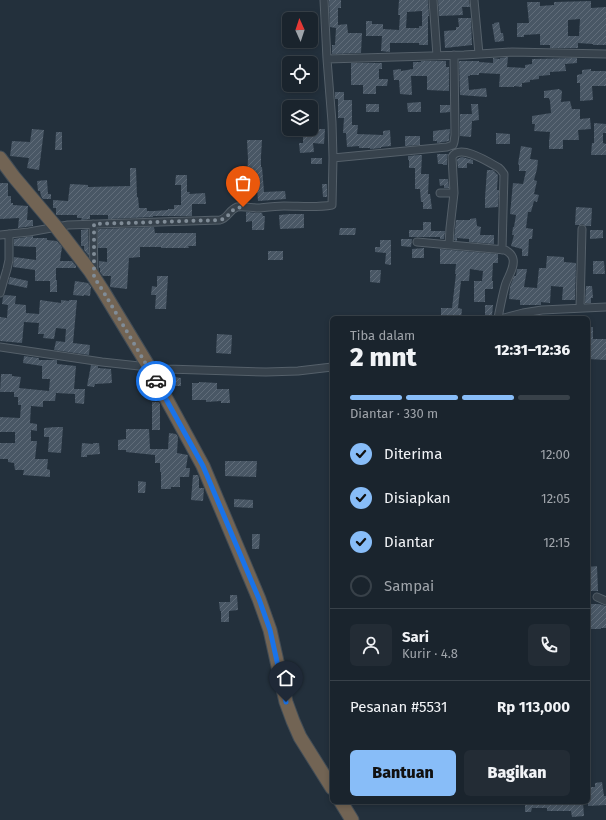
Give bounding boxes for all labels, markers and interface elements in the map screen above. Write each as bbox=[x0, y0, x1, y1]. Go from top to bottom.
north arrow bbox=[282, 12, 318, 48]
map controls bbox=[282, 12, 318, 136]
button: locate bbox=[282, 56, 318, 92]
button: layers bbox=[282, 100, 318, 136]
pin bbox=[226, 166, 260, 207]
icon: bag bbox=[232, 172, 254, 194]
text: Tiba dalam bbox=[350, 328, 415, 343]
text: 12:31–12:36 bbox=[494, 341, 570, 359]
text: 2 mnt bbox=[350, 342, 417, 373]
courier bbox=[136, 361, 176, 401]
icon: car bbox=[145, 370, 167, 392]
text: Diantar · 330 m bbox=[350, 406, 438, 421]
icon: check bbox=[350, 443, 372, 465]
text: Diterima bbox=[384, 445, 442, 463]
text: 12:00 bbox=[540, 447, 570, 462]
icon: check bbox=[350, 487, 372, 509]
text: Disiapkan bbox=[384, 489, 451, 507]
text: 12:05 bbox=[541, 491, 570, 506]
icon: check bbox=[350, 531, 372, 553]
text: Diantar bbox=[384, 533, 434, 551]
text: 12:15 bbox=[543, 535, 570, 550]
text: Sampai bbox=[384, 577, 434, 595]
button: person bbox=[350, 624, 392, 666]
button: phone bbox=[528, 624, 570, 666]
text: Sari bbox=[402, 628, 429, 646]
text: Kurir · 4.8 bbox=[402, 646, 458, 661]
pin bbox=[269, 661, 303, 702]
icon: home bbox=[275, 667, 297, 689]
text: Pesanan #5531 bbox=[350, 698, 447, 716]
text: Rp 113,000 bbox=[497, 698, 570, 716]
button: Bantuan bbox=[350, 750, 456, 796]
button: Bagikan bbox=[464, 750, 570, 796]

